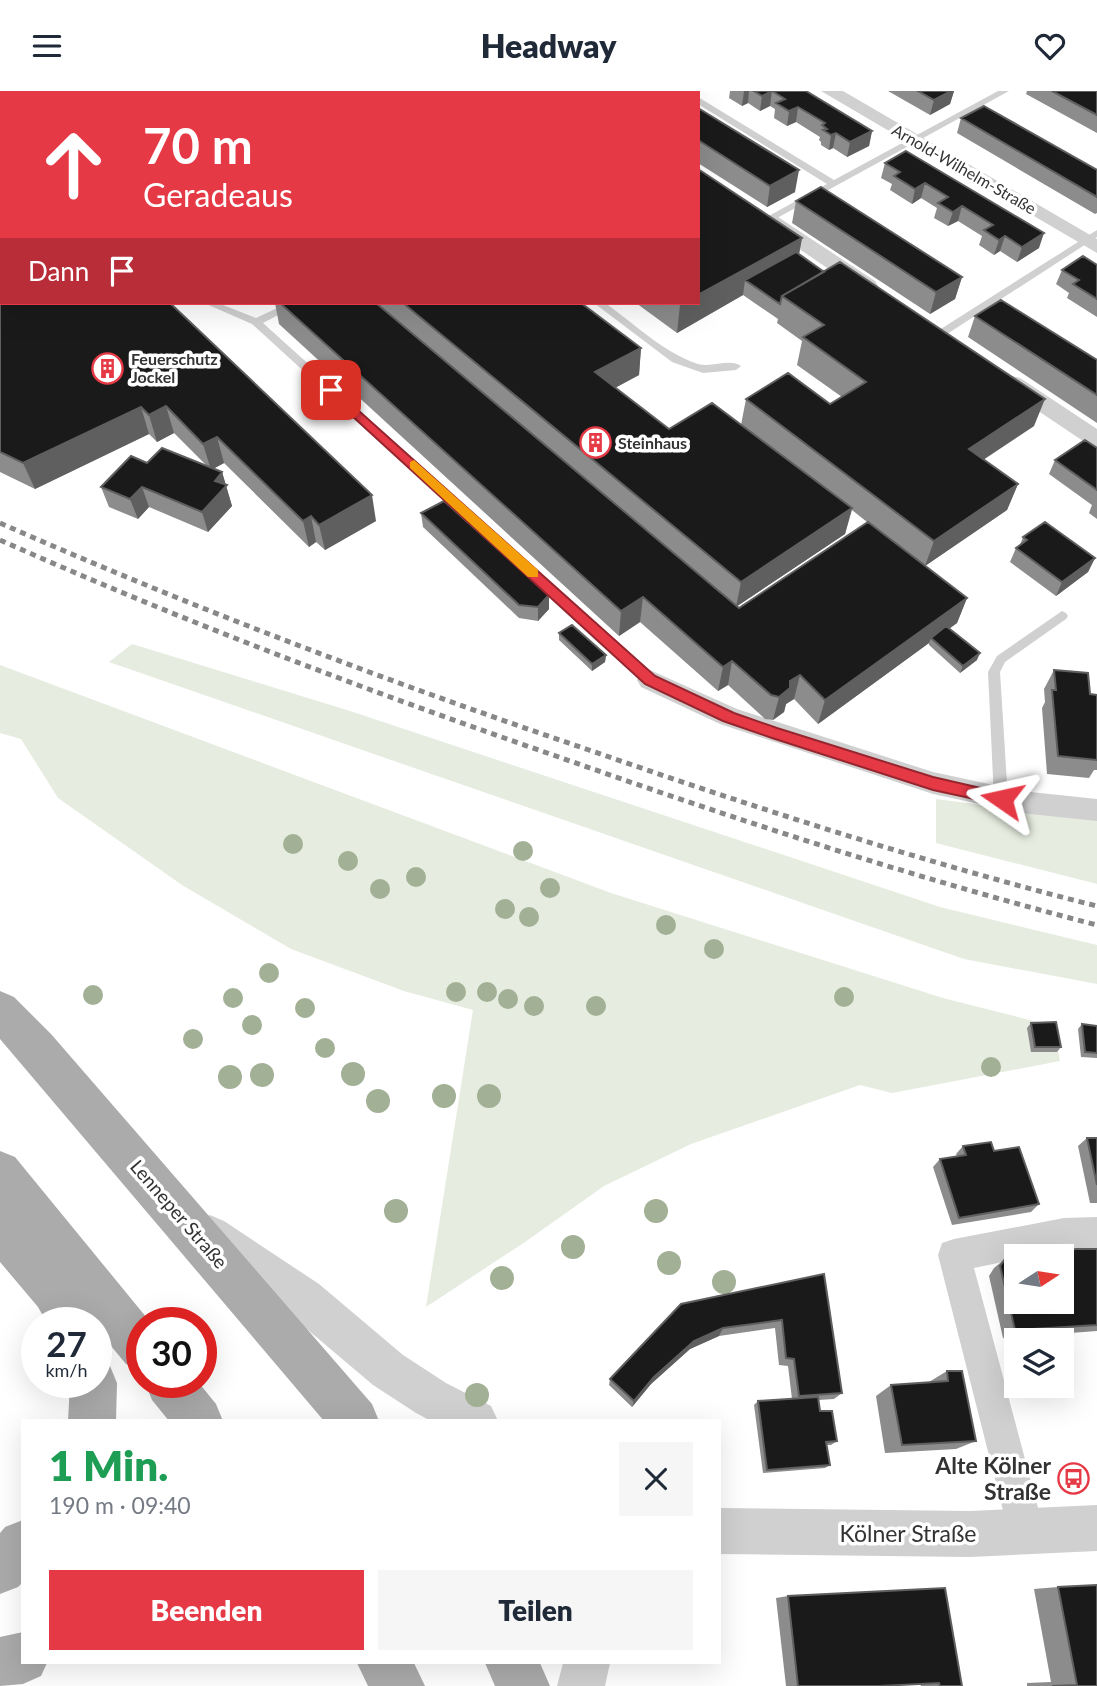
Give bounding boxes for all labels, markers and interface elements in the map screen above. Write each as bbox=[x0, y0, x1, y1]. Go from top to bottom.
text: Headway bbox=[481, 26, 616, 65]
icon: menu bbox=[28, 27, 66, 65]
icon: heart bbox=[1031, 27, 1069, 65]
text: 70 m bbox=[143, 116, 253, 174]
icon: ahead bbox=[28, 119, 119, 210]
street label: Arnold-Wilhelm-Straße bbox=[889, 120, 1040, 218]
text: Geradeaus bbox=[143, 175, 293, 214]
icon: arrive bbox=[103, 252, 141, 290]
text: Dann bbox=[28, 255, 89, 287]
place label: Feuerschutz Jockel bbox=[131, 349, 218, 386]
building icon: Feuerschutz Jockel bbox=[91, 351, 125, 385]
pin bbox=[301, 360, 361, 420]
icon: arrive bbox=[312, 371, 350, 409]
building icon: Steinhaus bbox=[578, 426, 612, 460]
place label: Steinhaus bbox=[618, 433, 687, 452]
position arrow bbox=[965, 762, 1039, 836]
street label: Lenneper Straße bbox=[126, 1155, 233, 1273]
north arrow bbox=[1004, 1244, 1074, 1314]
map controls bbox=[1004, 1244, 1074, 1398]
speed limit sign: 30 bbox=[126, 1307, 217, 1398]
text: 27 bbox=[46, 1322, 87, 1364]
button: layers bbox=[1004, 1328, 1074, 1398]
text: km/h bbox=[45, 1359, 88, 1381]
text: 1 Min. bbox=[49, 1440, 168, 1490]
button: close bbox=[619, 1442, 693, 1516]
place label: Alte Kölner Straße bbox=[934, 1451, 1051, 1505]
bus stop icon: Alte Kölner Straße bbox=[1057, 1462, 1091, 1496]
text: 190 m · 09:40 bbox=[49, 1491, 191, 1519]
street label: Kölner Straße bbox=[840, 1519, 976, 1547]
button: Beenden bbox=[49, 1570, 364, 1650]
button: Teilen bbox=[378, 1570, 693, 1650]

